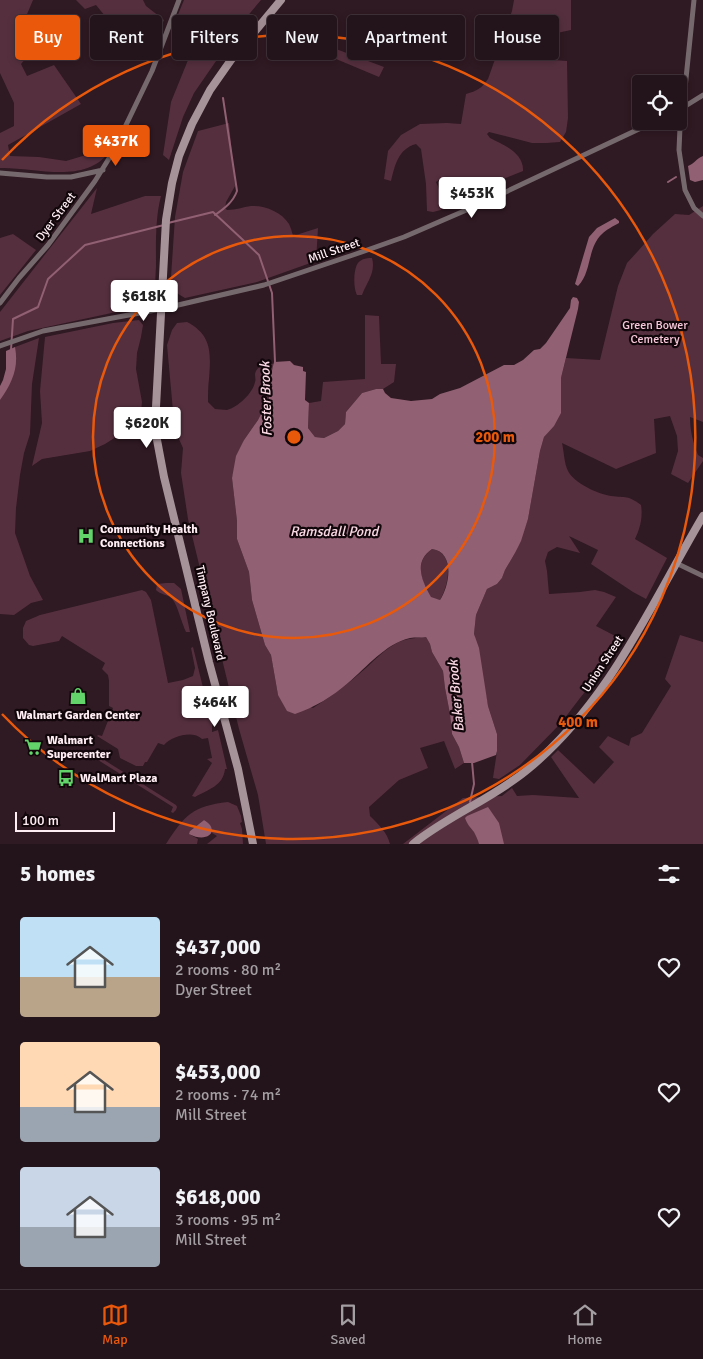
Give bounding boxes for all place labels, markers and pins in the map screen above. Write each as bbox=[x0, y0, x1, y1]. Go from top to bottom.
pin: $437K bbox=[81, 124, 151, 167]
pin: $453K bbox=[437, 176, 507, 219]
pin: $618K bbox=[109, 280, 179, 322]
pin: $620K bbox=[112, 406, 182, 449]
centre of rings bbox=[285, 428, 303, 446]
place label: Community Health Connections bbox=[100, 522, 198, 551]
hospital icon: Community Health Connections bbox=[76, 526, 96, 546]
shop icon: Walmart Garden Center bbox=[68, 686, 88, 706]
pin: $464K bbox=[180, 686, 250, 728]
place label: Walmart Garden Center bbox=[16, 708, 140, 723]
place label: Walmart Supercenter bbox=[47, 733, 111, 762]
supermarket icon: Walmart Supercenter bbox=[23, 737, 43, 757]
bus stop icon: WalMart Plaza bbox=[56, 768, 76, 788]
place label: WalMart Plaza bbox=[80, 771, 157, 786]

